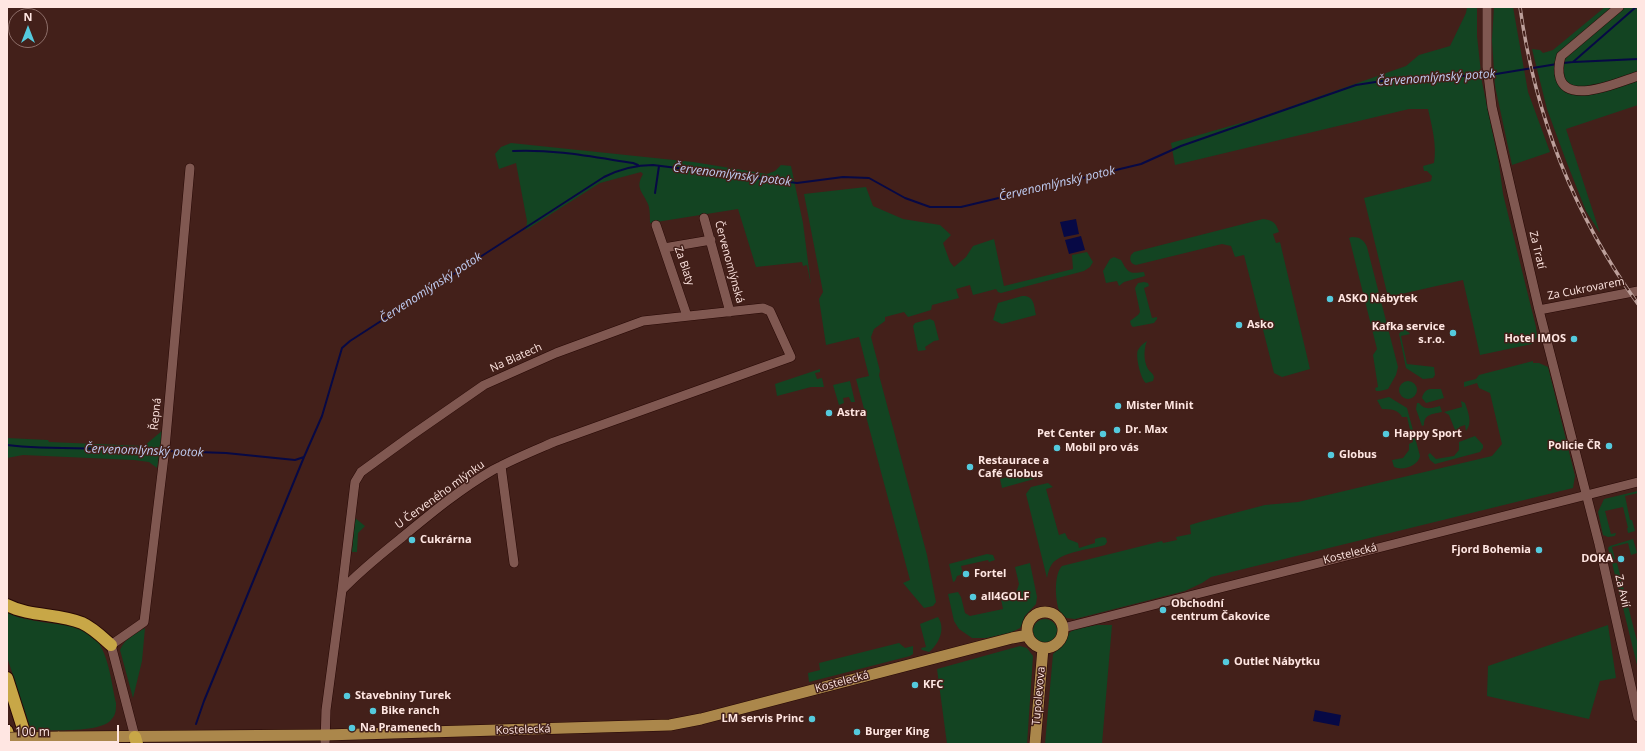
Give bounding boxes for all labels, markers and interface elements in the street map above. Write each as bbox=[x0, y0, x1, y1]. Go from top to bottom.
north arrow bbox=[8, 8, 48, 48]
text: N bbox=[24, 9, 32, 24]
water label: Červenomlýnský potok bbox=[1376, 67, 1496, 89]
water label: Červenomlýnský potok bbox=[672, 161, 792, 189]
water label: Červenomlýnský potok bbox=[997, 164, 1117, 204]
street label: Červenomlýnská bbox=[712, 219, 746, 305]
street label: Za Tratí bbox=[1526, 230, 1548, 270]
street label: Za Blaty bbox=[671, 245, 697, 287]
water label: Červenomlýnský potok bbox=[377, 250, 485, 326]
street label: Za Cukrovarem bbox=[1546, 275, 1626, 303]
place label: ASKO Nábytek bbox=[1338, 292, 1417, 306]
marker: ASKO Nábytek bbox=[1325, 294, 1335, 304]
place label: Asko bbox=[1247, 318, 1274, 332]
marker: Asko bbox=[1234, 320, 1244, 330]
place label: Kafka service s.r.o. bbox=[1372, 320, 1445, 346]
marker: Kafka service s.r.o. bbox=[1448, 328, 1458, 338]
place label: Hotel IMOS bbox=[1504, 332, 1566, 346]
marker: Hotel IMOS bbox=[1569, 334, 1579, 344]
street label: Na Blatech bbox=[488, 341, 544, 375]
street label: Řepná bbox=[148, 397, 164, 431]
place label: Mister Minit bbox=[1126, 399, 1193, 413]
marker: Mister Minit bbox=[1113, 401, 1123, 411]
place label: Astra bbox=[837, 406, 866, 420]
marker: Astra bbox=[824, 408, 834, 418]
place label: Dr. Max bbox=[1125, 423, 1168, 437]
marker: Dr. Max bbox=[1112, 425, 1122, 435]
place label: Pet Center bbox=[1037, 427, 1095, 441]
place label: Happy Sport bbox=[1394, 427, 1462, 441]
marker: Pet Center bbox=[1098, 429, 1108, 439]
marker: Happy Sport bbox=[1381, 429, 1391, 439]
place label: Policie ČR bbox=[1548, 439, 1601, 453]
place label: Mobil pro vás bbox=[1065, 441, 1139, 455]
marker: Policie ČR bbox=[1604, 441, 1614, 451]
water label: Červenomlýnský potok bbox=[84, 442, 204, 460]
marker: Mobil pro vás bbox=[1052, 443, 1062, 453]
place label: Globus bbox=[1339, 448, 1377, 462]
marker: Globus bbox=[1326, 450, 1336, 460]
place label: Restaurace a Café Globus bbox=[978, 454, 1049, 480]
street label: U Červeného mlýnku bbox=[393, 458, 487, 532]
marker: Restaurace a Café Globus bbox=[965, 462, 975, 472]
place label: Cukrárna bbox=[420, 533, 472, 547]
marker: Cukrárna bbox=[407, 535, 417, 545]
street label: Kostelecká bbox=[1322, 541, 1378, 567]
place label: Fjord Bohemia bbox=[1451, 543, 1531, 557]
marker: Fjord Bohemia bbox=[1534, 545, 1544, 555]
place label: DOKA bbox=[1581, 552, 1613, 566]
marker: DOKA bbox=[1616, 554, 1626, 564]
place label: Fortel bbox=[974, 567, 1006, 581]
marker: Fortel bbox=[961, 569, 971, 579]
street label: Za Avií bbox=[1612, 573, 1632, 609]
place label: all4GOLF bbox=[981, 590, 1030, 604]
marker: all4GOLF bbox=[968, 592, 978, 602]
place label: Obchodní centrum Čakovice bbox=[1171, 597, 1270, 623]
marker: Obchodní centrum Čakovice bbox=[1158, 605, 1168, 615]
place label: Outlet Nábytku bbox=[1234, 655, 1320, 669]
marker: Outlet Nábytku bbox=[1221, 657, 1231, 667]
street label: Tupolevova bbox=[1030, 666, 1048, 726]
street label: Kostelecká bbox=[814, 669, 870, 695]
place label: KFC bbox=[923, 678, 943, 692]
marker: KFC bbox=[910, 680, 920, 690]
place label: Stavebniny Turek bbox=[355, 689, 451, 703]
marker: Stavebniny Turek bbox=[342, 691, 352, 701]
place label: Bike ranch bbox=[381, 704, 440, 718]
marker: Bike ranch bbox=[368, 706, 378, 716]
place label: LM servis Princ bbox=[722, 712, 804, 726]
marker: LM servis Princ bbox=[807, 714, 817, 724]
scale bar bbox=[10, 717, 121, 743]
place label: Na Pramenech bbox=[360, 721, 441, 735]
street label: Kostelecká bbox=[495, 722, 551, 738]
text: 100 m bbox=[15, 723, 50, 740]
marker: Na Pramenech bbox=[347, 723, 357, 733]
place label: Burger King bbox=[865, 725, 929, 739]
marker: Burger King bbox=[852, 727, 862, 737]

